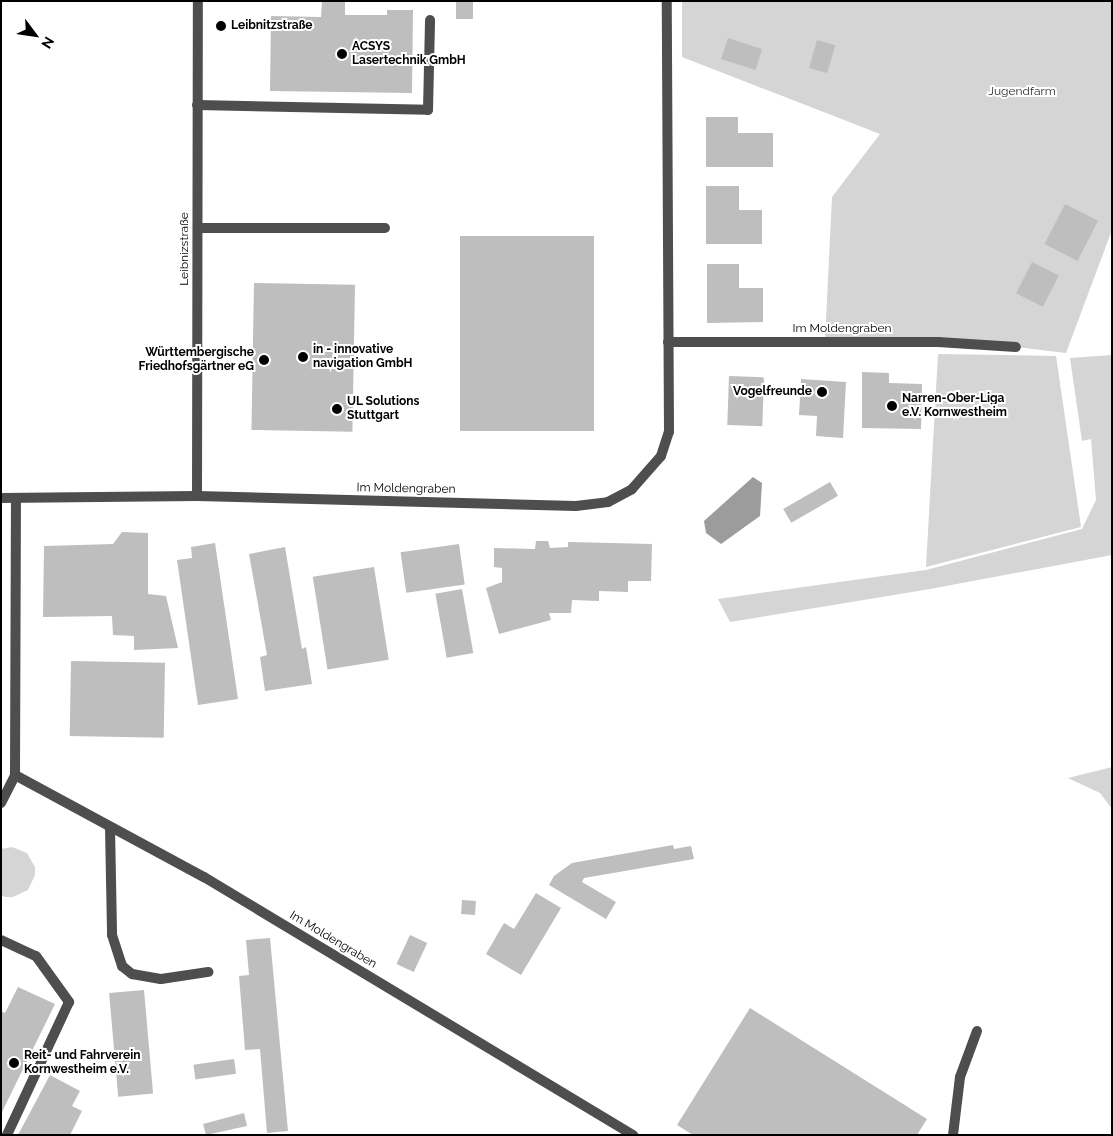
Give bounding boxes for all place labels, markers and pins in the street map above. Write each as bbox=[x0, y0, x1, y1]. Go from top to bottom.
place label: Leibnitzstraße bbox=[231, 19, 313, 33]
marker: Leibnitzstraße bbox=[215, 20, 227, 32]
place label: ACSYS Lasertechnik GmbH bbox=[352, 40, 466, 68]
marker: ACSYS Lasertechnik GmbH bbox=[336, 48, 348, 60]
place label: in - innovative navigation GmbH bbox=[313, 343, 412, 371]
place label: Württembergische Friedhofsgärtner eG bbox=[138, 346, 254, 374]
marker: in - innovative navigation GmbH bbox=[297, 351, 309, 363]
marker: Württembergische Friedhofsgärtner eG bbox=[258, 354, 270, 366]
place label: Vogelfreunde bbox=[733, 385, 812, 399]
marker: Vogelfreunde bbox=[816, 386, 828, 398]
place label: Narren-Ober-Liga e.V. Kornwestheim bbox=[902, 392, 1007, 420]
place label: UL Solutions Stuttgart bbox=[347, 395, 420, 423]
marker: Narren-Ober-Liga e.V. Kornwestheim bbox=[886, 400, 898, 412]
marker: UL Solutions Stuttgart bbox=[331, 403, 343, 415]
place label: Reit- und Fahrverein Kornwestheim e.V. bbox=[24, 1049, 141, 1077]
marker: Reit- und Fahrverein Kornwestheim e.V. bbox=[8, 1057, 20, 1069]

